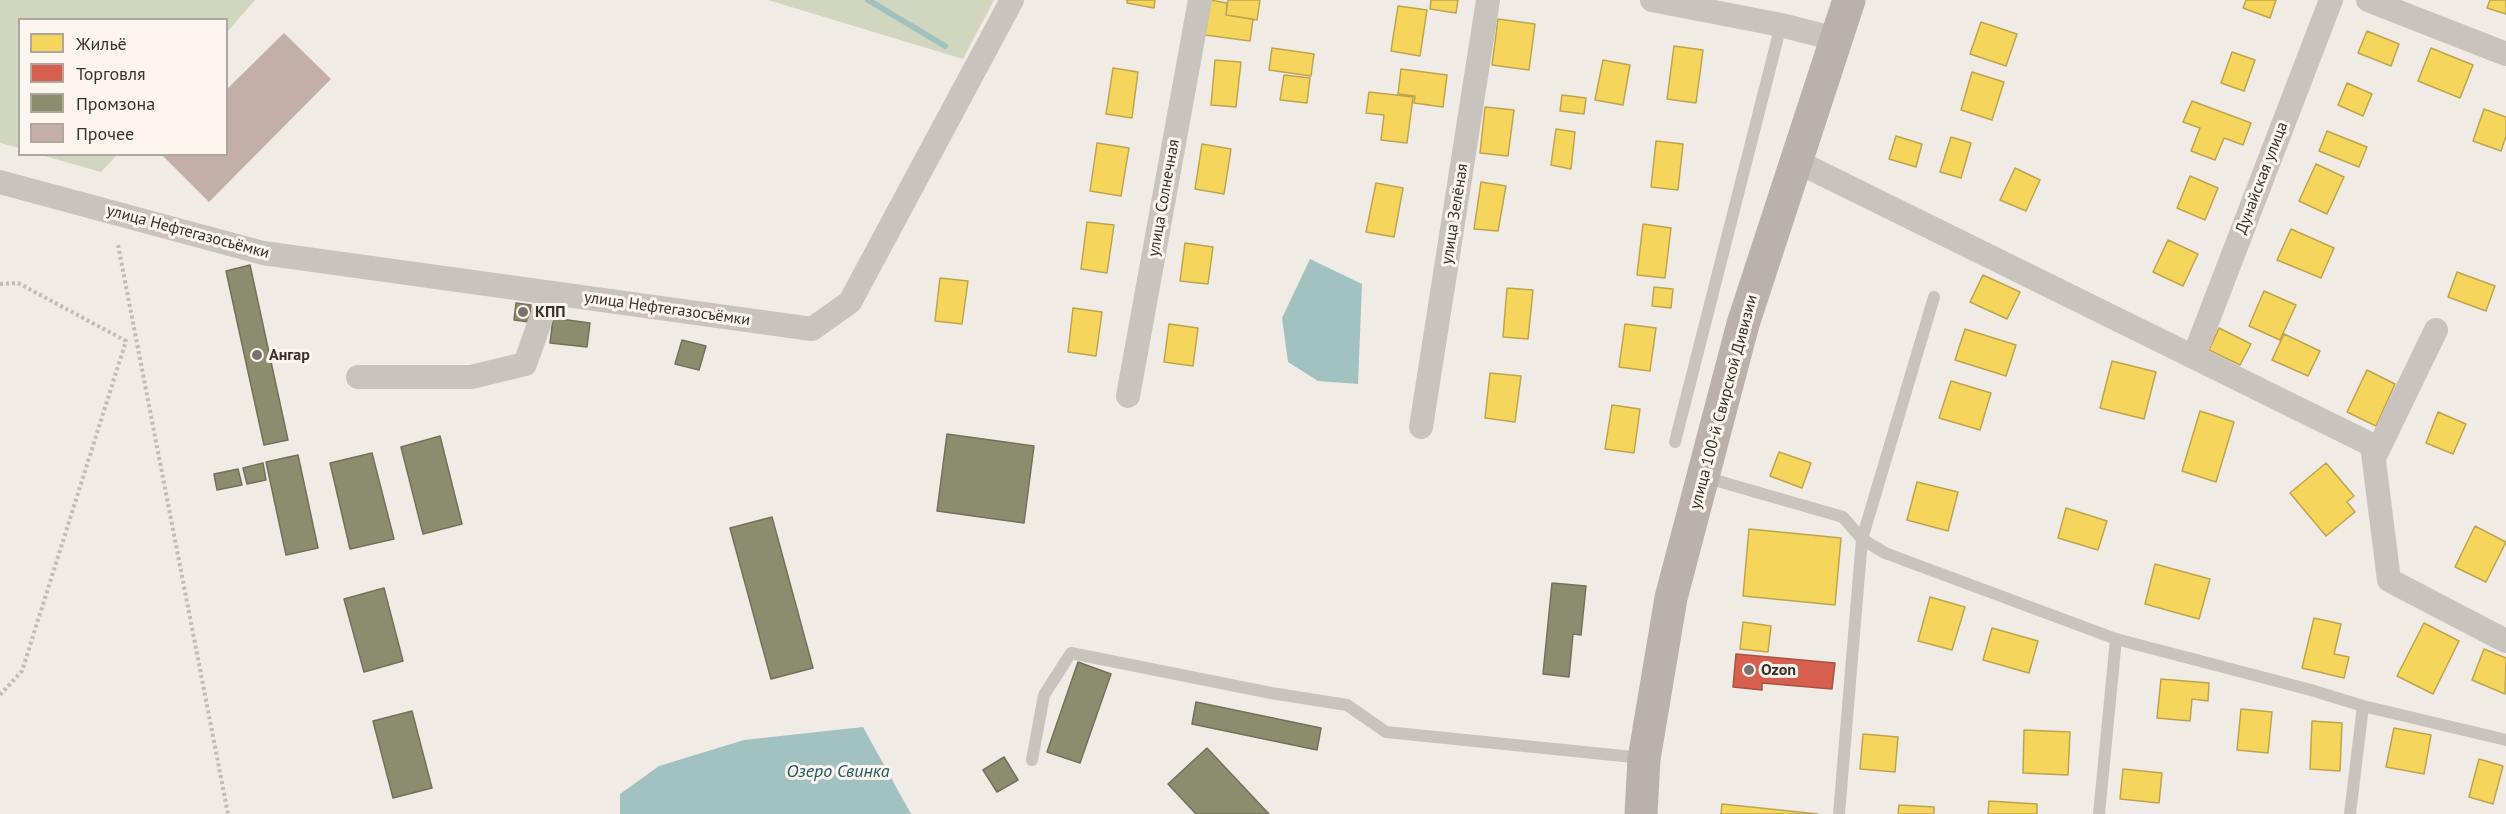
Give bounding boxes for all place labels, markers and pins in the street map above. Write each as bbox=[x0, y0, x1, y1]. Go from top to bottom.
place label: КПП bbox=[535, 302, 565, 322]
marker: КПП bbox=[516, 305, 530, 319]
place label: Ангар bbox=[269, 345, 310, 365]
marker: Ангар bbox=[250, 348, 264, 362]
place label: Ozon bbox=[1761, 660, 1796, 680]
marker: Ozon bbox=[1742, 663, 1756, 677]

